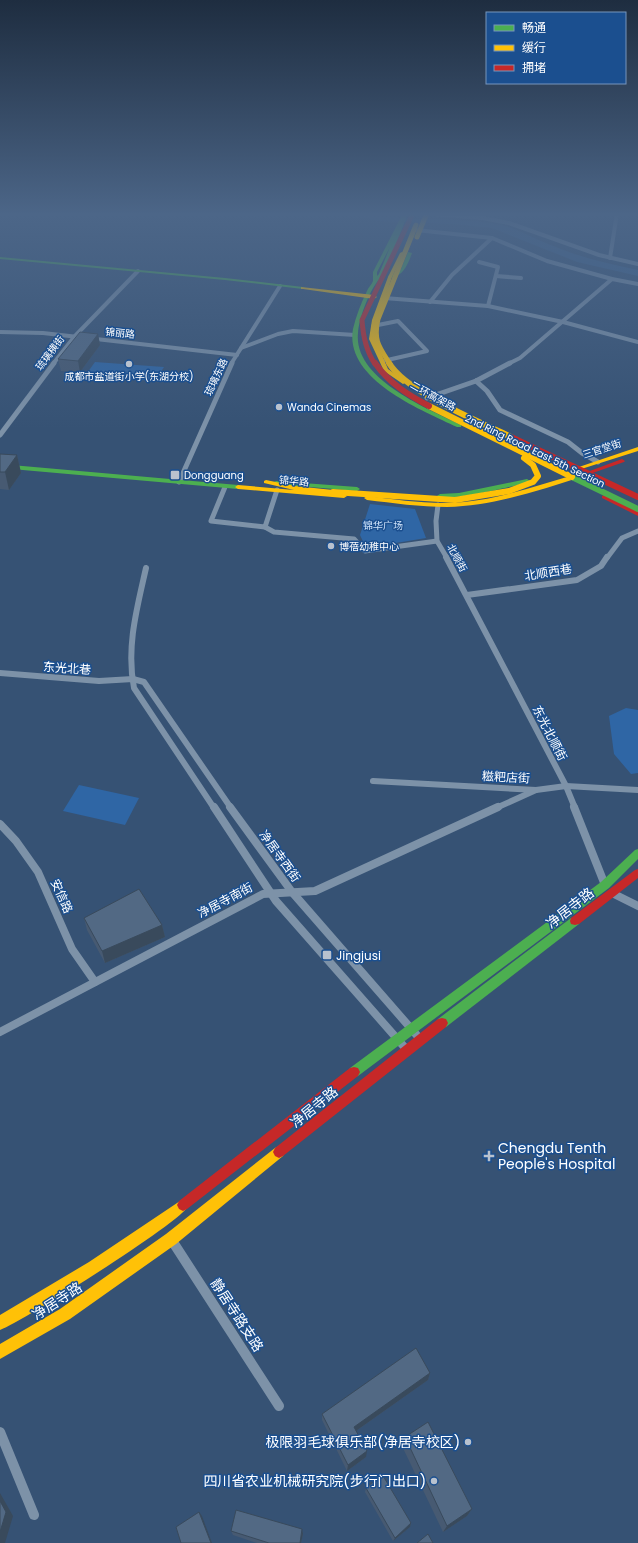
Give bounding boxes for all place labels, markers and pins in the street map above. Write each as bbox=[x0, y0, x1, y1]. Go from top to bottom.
marker: 成都市盐道街小学(东湖分校) bbox=[124, 359, 134, 369]
place label: 成都市盐道街小学(东湖分校) bbox=[64, 369, 194, 384]
place label: Wanda Cinemas bbox=[287, 400, 371, 415]
marker: Wanda Cinemas bbox=[274, 402, 284, 412]
place label: Dongguang bbox=[184, 468, 244, 483]
marker: Dongguang bbox=[169, 469, 181, 481]
place label: 博蓓幼稚中心 bbox=[339, 539, 399, 554]
marker: 博蓓幼稚中心 bbox=[326, 541, 336, 551]
place label: Jingjusi bbox=[336, 947, 381, 964]
marker: Jingjusi bbox=[321, 949, 333, 961]
place label: Chengdu Tenth People's Hospital bbox=[498, 1138, 615, 1174]
marker: Chengdu Tenth People's Hospital bbox=[483, 1150, 495, 1162]
place label: 极限羽毛球俱乐部(净居寺校区) bbox=[265, 1432, 460, 1452]
marker: 极限羽毛球俱乐部(净居寺校区) bbox=[463, 1437, 473, 1447]
place label: 四川省农业机械研究院(步行门出口) bbox=[203, 1471, 426, 1491]
marker: 四川省农业机械研究院(步行门出口) bbox=[429, 1476, 439, 1486]

